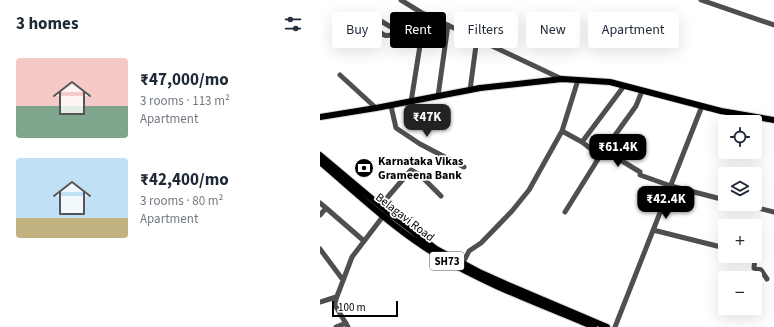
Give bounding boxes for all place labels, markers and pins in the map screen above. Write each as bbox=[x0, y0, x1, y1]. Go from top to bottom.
pin: ₹47K bbox=[403, 104, 451, 138]
pin: ₹61.4K bbox=[585, 134, 651, 168]
place label: Karnataka Vikas Grameena Bank bbox=[378, 153, 463, 184]
bank icon: Karnataka Vikas Grameena Bank bbox=[353, 157, 375, 179]
pin: ₹42.4K bbox=[633, 186, 699, 220]

